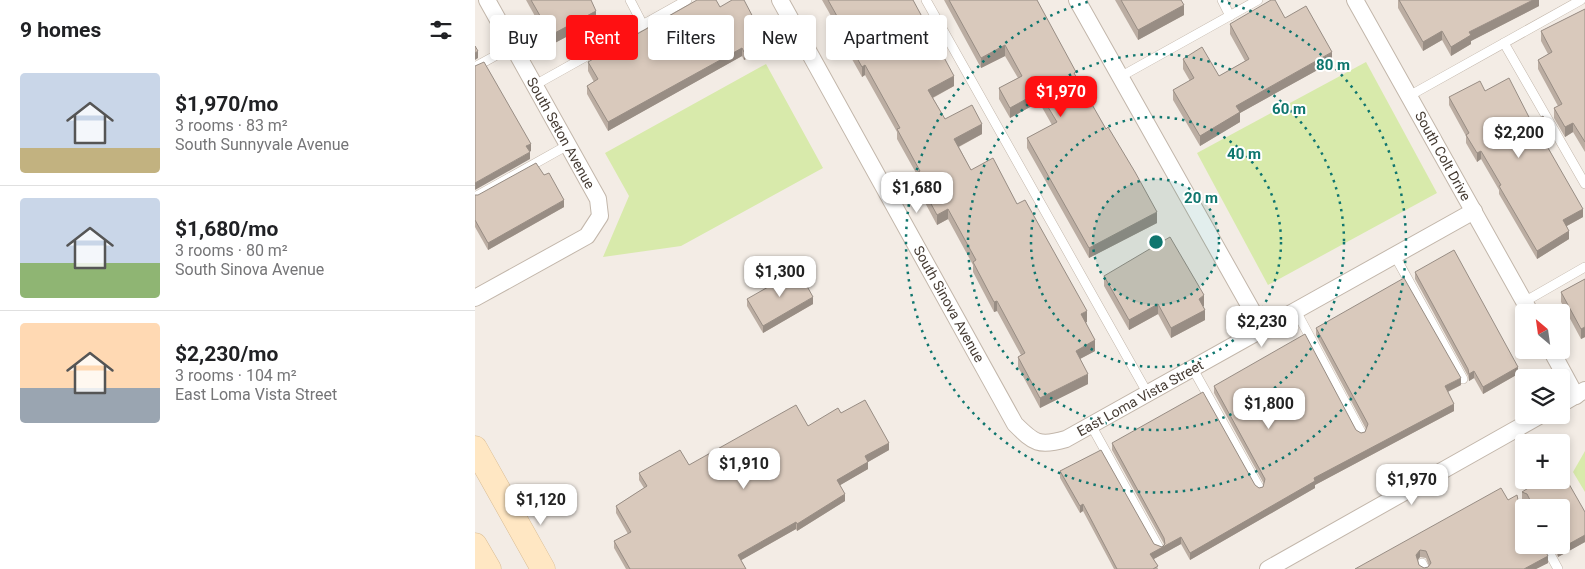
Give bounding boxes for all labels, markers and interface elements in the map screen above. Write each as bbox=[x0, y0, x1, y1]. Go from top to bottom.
chip: Buy bbox=[490, 15, 556, 60]
chip: Rent bbox=[566, 15, 638, 60]
chip: Filters bbox=[648, 15, 734, 60]
chip: New bbox=[744, 15, 816, 60]
chip: Apartment bbox=[826, 15, 947, 60]
icon: filters bbox=[427, 16, 455, 44]
text: 9 homes bbox=[20, 18, 101, 42]
text: 80 m bbox=[1316, 56, 1350, 74]
street label: South Seton Avenue bbox=[524, 74, 598, 192]
pin: $1,970 bbox=[1020, 76, 1102, 118]
text: $1,970 bbox=[1036, 82, 1086, 101]
text: $1,970/mo bbox=[175, 92, 278, 116]
icon: home bbox=[60, 93, 120, 153]
text: 60 m bbox=[1272, 100, 1306, 118]
street label: South Colt Drive bbox=[1412, 108, 1474, 204]
text: 3 rooms · 83 m² bbox=[175, 116, 288, 135]
pin: $2,200 bbox=[1478, 116, 1560, 159]
text: $2,200 bbox=[1494, 123, 1544, 142]
text: South Sunnyvale Avenue bbox=[175, 135, 349, 154]
text: 40 m bbox=[1227, 145, 1261, 163]
pin: $1,680 bbox=[876, 172, 958, 214]
text: $1,680 bbox=[892, 178, 942, 197]
text: 20 m bbox=[1184, 189, 1218, 207]
text: $1,680/mo bbox=[175, 217, 278, 241]
icon: home bbox=[60, 218, 120, 278]
centre of rings bbox=[1147, 233, 1165, 251]
text: 3 rooms · 80 m² bbox=[175, 241, 288, 260]
street label: South Sinova Avenue bbox=[910, 243, 988, 365]
pin: $1,300 bbox=[739, 256, 821, 298]
text: South Sinova Avenue bbox=[175, 260, 324, 279]
text: $1,300 bbox=[755, 262, 805, 281]
north arrow bbox=[1515, 304, 1570, 359]
map controls bbox=[1515, 304, 1570, 554]
pin: $2,230 bbox=[1221, 306, 1303, 348]
text: $2,230 bbox=[1237, 312, 1287, 331]
text: $2,230/mo bbox=[175, 342, 278, 366]
icon: home bbox=[60, 343, 120, 403]
street label: East Loma Vista Street bbox=[1074, 356, 1206, 439]
text: 3 rooms · 104 m² bbox=[175, 366, 297, 385]
button: layers bbox=[1515, 369, 1570, 424]
text: East Loma Vista Street bbox=[175, 385, 337, 404]
pin: $1,800 bbox=[1228, 388, 1310, 430]
text: $1,800 bbox=[1244, 394, 1294, 413]
button: + bbox=[1515, 434, 1570, 489]
pin: $1,910 bbox=[703, 448, 785, 490]
text: $1,910 bbox=[719, 454, 769, 473]
pin: $1,970 bbox=[1371, 464, 1453, 506]
text: $1,970 bbox=[1387, 470, 1437, 489]
pin: $1,120 bbox=[500, 484, 582, 526]
text: $1,120 bbox=[516, 490, 566, 509]
button: − bbox=[1515, 499, 1570, 554]

